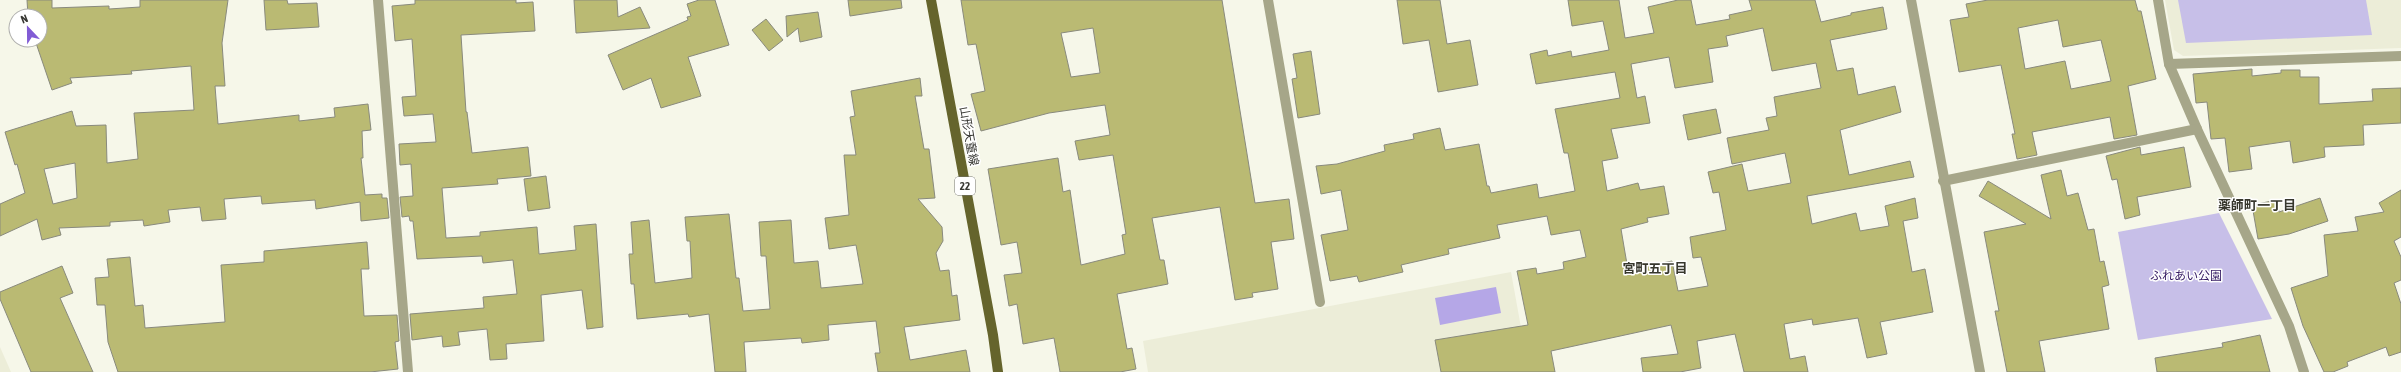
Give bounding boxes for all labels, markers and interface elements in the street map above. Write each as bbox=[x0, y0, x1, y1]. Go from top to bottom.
north arrow bbox=[8, 8, 48, 48]
text: N bbox=[19, 12, 30, 26]
street label: 山形天童線 bbox=[957, 105, 981, 167]
road number: 22 bbox=[955, 177, 975, 195]
district label: 薬師町一丁目 bbox=[2218, 198, 2296, 213]
district label: 宮町五丁目 bbox=[1622, 261, 1688, 276]
park label: ふれあい公園 bbox=[2150, 269, 2222, 283]

